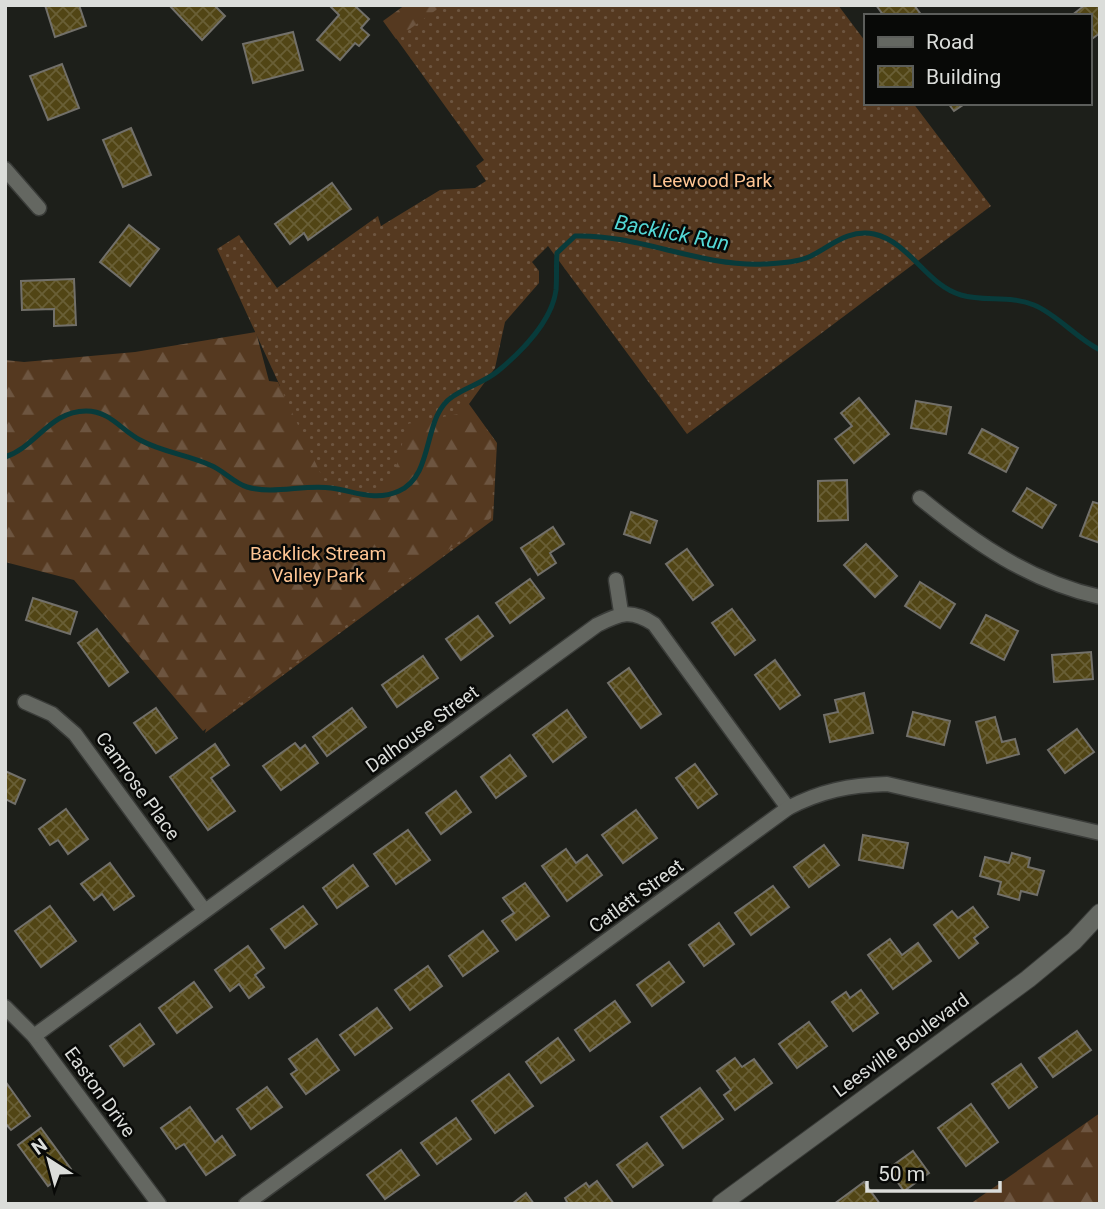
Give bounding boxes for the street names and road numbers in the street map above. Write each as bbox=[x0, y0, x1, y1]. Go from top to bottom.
street label: Dalhouse Street bbox=[361, 680, 483, 778]
street label: Camrose Place bbox=[91, 727, 185, 845]
street label: Catlett Street bbox=[584, 854, 688, 938]
street label: Leesville Boulevard bbox=[829, 988, 973, 1102]
street label: Easton Drive bbox=[60, 1042, 140, 1142]

